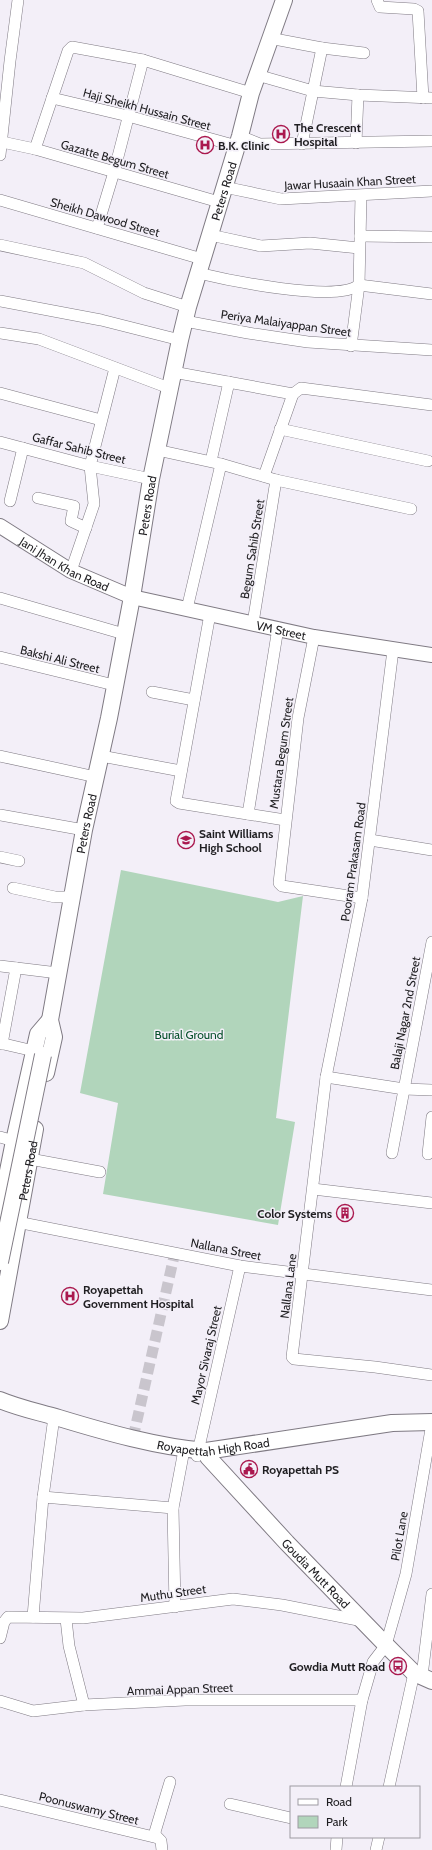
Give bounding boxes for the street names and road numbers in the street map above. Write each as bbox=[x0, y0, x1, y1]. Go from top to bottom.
street label: Haji Sheikh Hussain Street bbox=[81, 85, 213, 133]
street label: Gazatte Begum Street bbox=[59, 136, 171, 182]
street label: Peters Road bbox=[207, 160, 239, 222]
street label: Jawar Husaain Khan Street bbox=[283, 171, 416, 193]
street label: Sheikh Dawood Street bbox=[49, 194, 161, 240]
street label: Periya Malaiyappan Street bbox=[220, 306, 352, 340]
street label: Gaffar Sahib Street bbox=[31, 429, 127, 467]
street label: Peters Road bbox=[135, 474, 159, 537]
street label: Begum Sahib Street bbox=[237, 498, 267, 600]
street label: Jani Jhan Khan Road bbox=[16, 533, 112, 594]
street label: VM Street bbox=[255, 617, 307, 642]
street label: Bakshi Ali Street bbox=[19, 642, 101, 676]
street label: Mustara Begum Street bbox=[266, 696, 296, 810]
street label: Peters Road bbox=[72, 792, 99, 855]
street label: Pooram Prakasam Road bbox=[337, 802, 369, 922]
street label: Balaji Nagar 2nd Street bbox=[387, 955, 423, 1071]
street label: Peters Road bbox=[15, 1139, 40, 1202]
street label: Nallana Street bbox=[189, 1235, 263, 1263]
street label: Nallana Lane bbox=[277, 1253, 299, 1319]
street label: Mayor Sivaraj Street bbox=[187, 1304, 225, 1406]
street label: Royapettah High Road bbox=[156, 1434, 270, 1459]
street label: Pilot Lane bbox=[387, 1510, 411, 1562]
street label: Goudia Mutt Road bbox=[279, 1535, 353, 1611]
street label: Muthu Street bbox=[139, 1581, 207, 1605]
street label: Ammai Appan Street bbox=[127, 1680, 233, 1698]
street label: Poonuswamy Street bbox=[38, 1788, 140, 1828]

